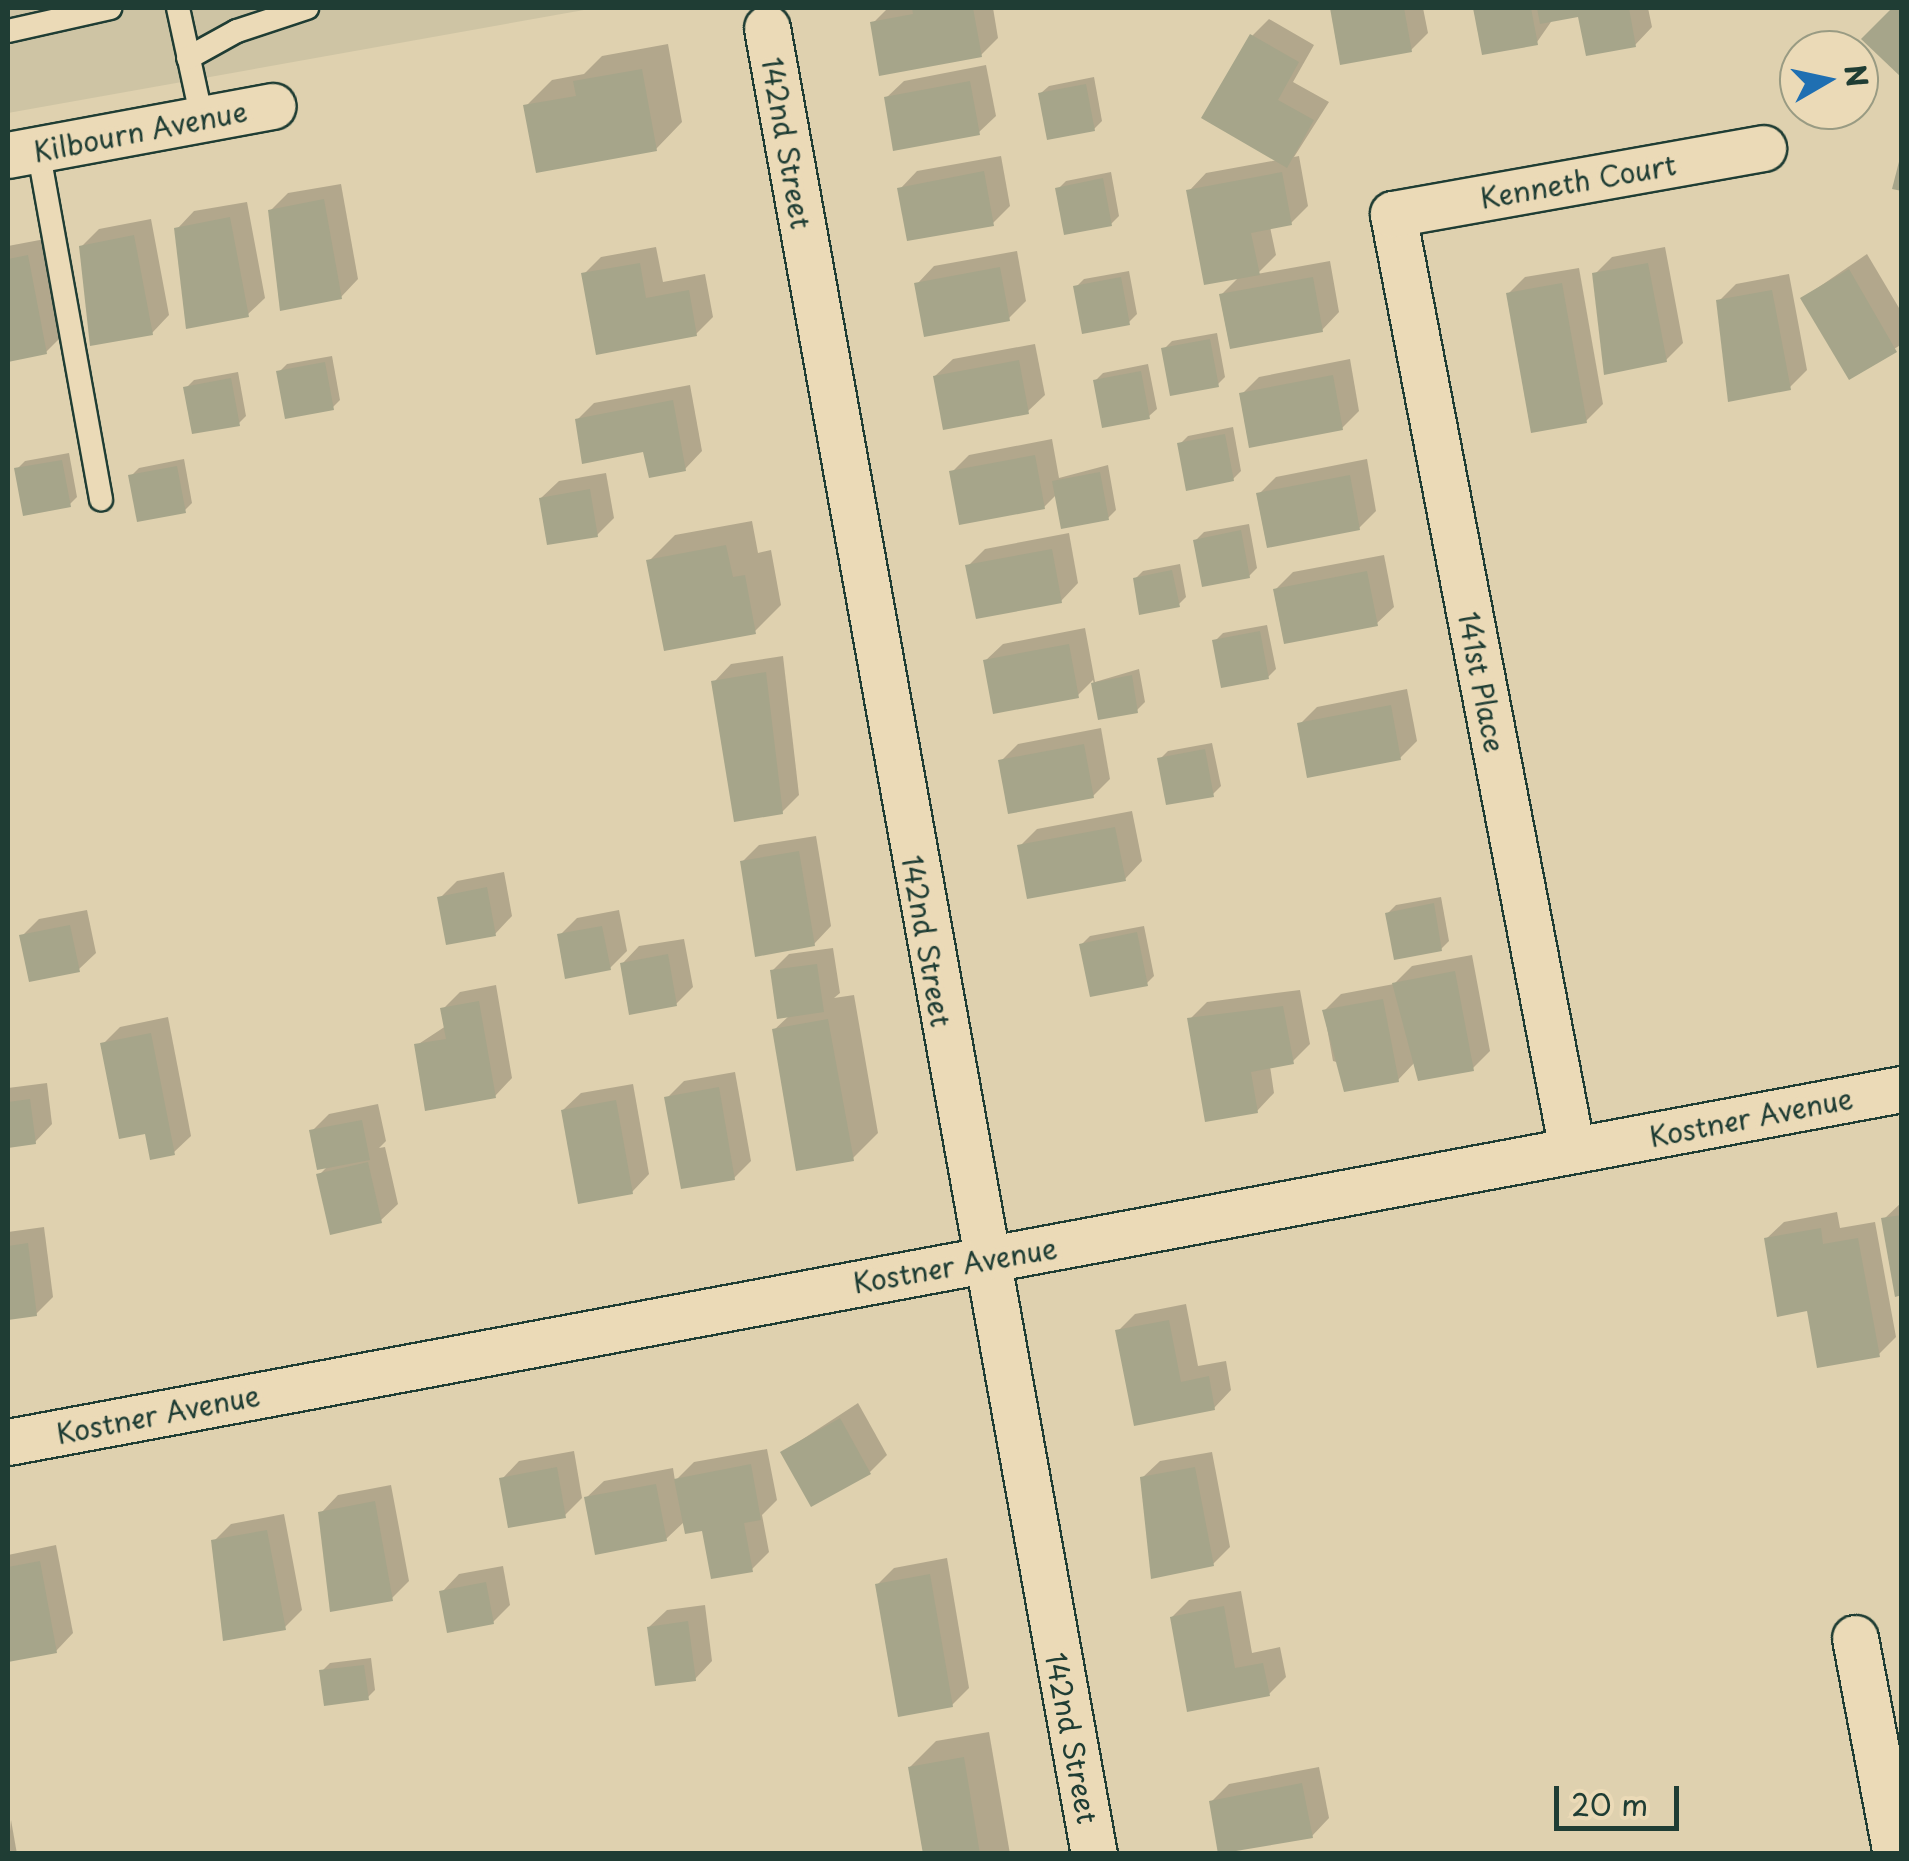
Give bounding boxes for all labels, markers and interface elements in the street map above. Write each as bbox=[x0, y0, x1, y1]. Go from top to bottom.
north arrow bbox=[1779, 30, 1879, 130]
street label: 142nd Street bbox=[755, 55, 819, 231]
text: N bbox=[1834, 61, 1880, 90]
street label: Kilbourn Avenue bbox=[30, 94, 250, 168]
street label: Kenneth Court bbox=[1478, 147, 1678, 215]
street label: 141st Place bbox=[1451, 606, 1513, 758]
street label: 142nd Street bbox=[895, 853, 959, 1029]
street label: Kostner Avenue bbox=[1646, 1081, 1856, 1153]
street label: Kostner Avenue bbox=[849, 1230, 1061, 1300]
street label: Kostner Avenue bbox=[53, 1378, 263, 1450]
street label: 142nd Street bbox=[1039, 1650, 1105, 1826]
scale bar bbox=[1559, 1766, 1684, 1828]
text: 20 m bbox=[1571, 1781, 1648, 1826]

